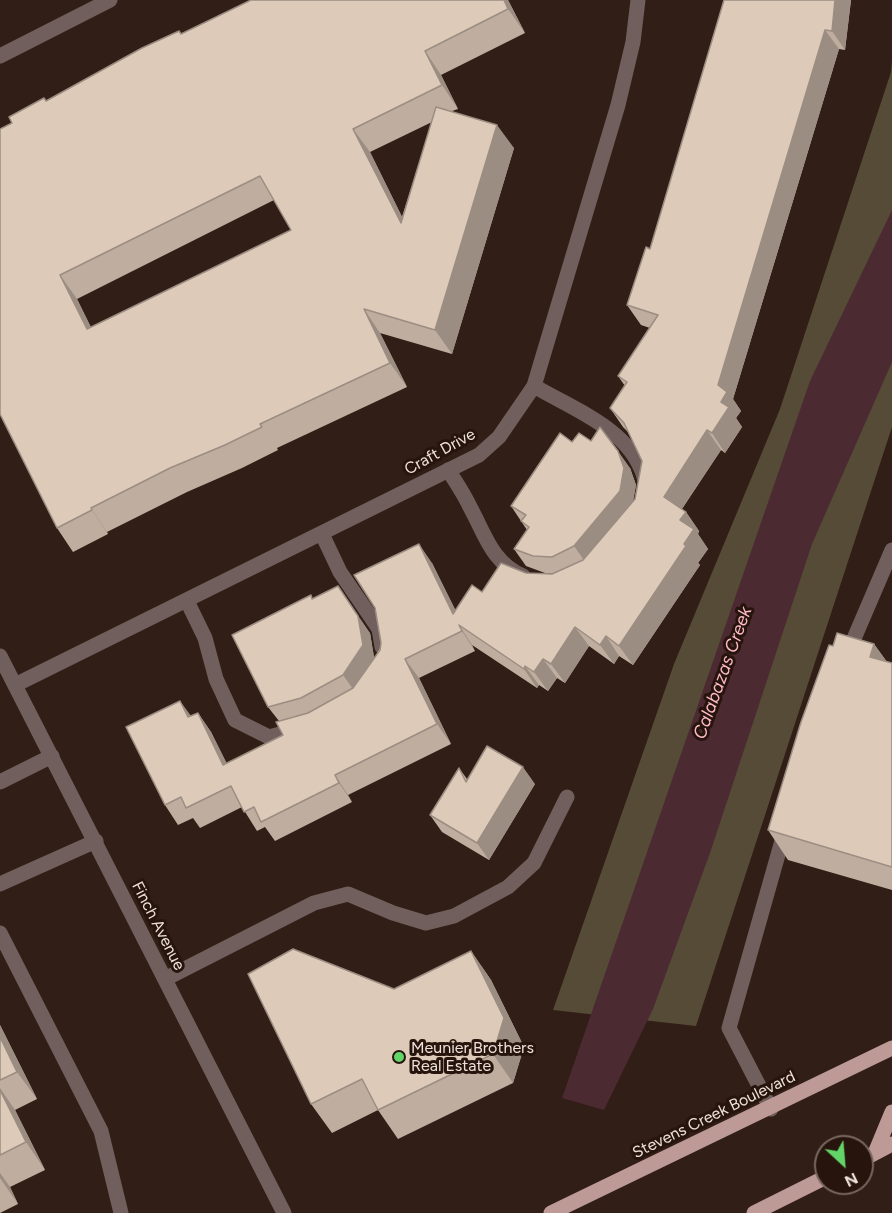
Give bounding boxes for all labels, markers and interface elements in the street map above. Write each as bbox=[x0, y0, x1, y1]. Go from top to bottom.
street label: Craft Drive bbox=[401, 425, 479, 479]
water label: Calabazas Creek bbox=[689, 604, 757, 742]
street label: Finch Avenue bbox=[127, 878, 189, 974]
place label: Meunier Brothers Real Estate bbox=[411, 1038, 534, 1076]
marker: Meunier Brothers Real Estate bbox=[392, 1050, 406, 1064]
street label: Stevens Creek Boulevard bbox=[629, 1067, 799, 1163]
north arrow bbox=[814, 1135, 874, 1195]
text: N bbox=[842, 1169, 861, 1191]

